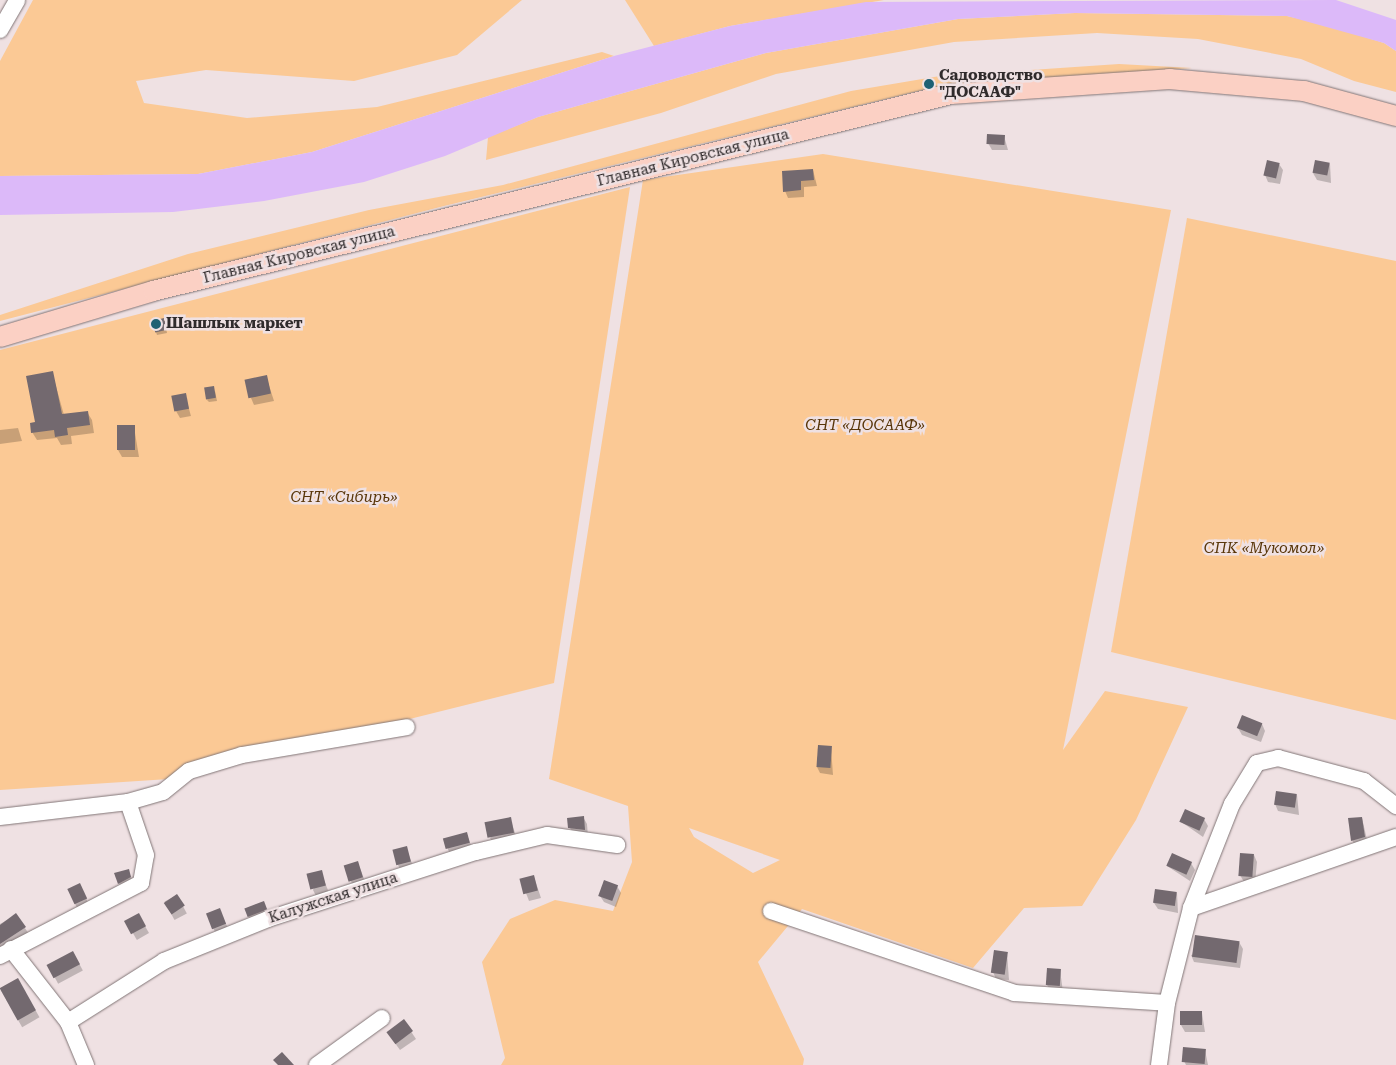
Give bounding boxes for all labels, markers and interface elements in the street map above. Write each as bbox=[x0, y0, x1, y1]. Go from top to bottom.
place label: Садоводство "ДОСААФ" bbox=[939, 66, 1043, 101]
marker: Садоводство "ДОСААФ" bbox=[923, 78, 935, 90]
street label: Главная Кировская улица bbox=[595, 125, 791, 191]
street label: Главная Кировская улица bbox=[201, 222, 397, 288]
place label: Шашлык маркет bbox=[166, 315, 303, 333]
marker: Шашлык маркет bbox=[150, 318, 162, 330]
park label: СНТ «ДОСААФ» bbox=[805, 417, 925, 435]
park label: СНТ «Сибирь» bbox=[291, 489, 397, 507]
park label: СПК «Мукомол» bbox=[1204, 540, 1324, 558]
street label: Калужская улица bbox=[266, 869, 400, 927]

